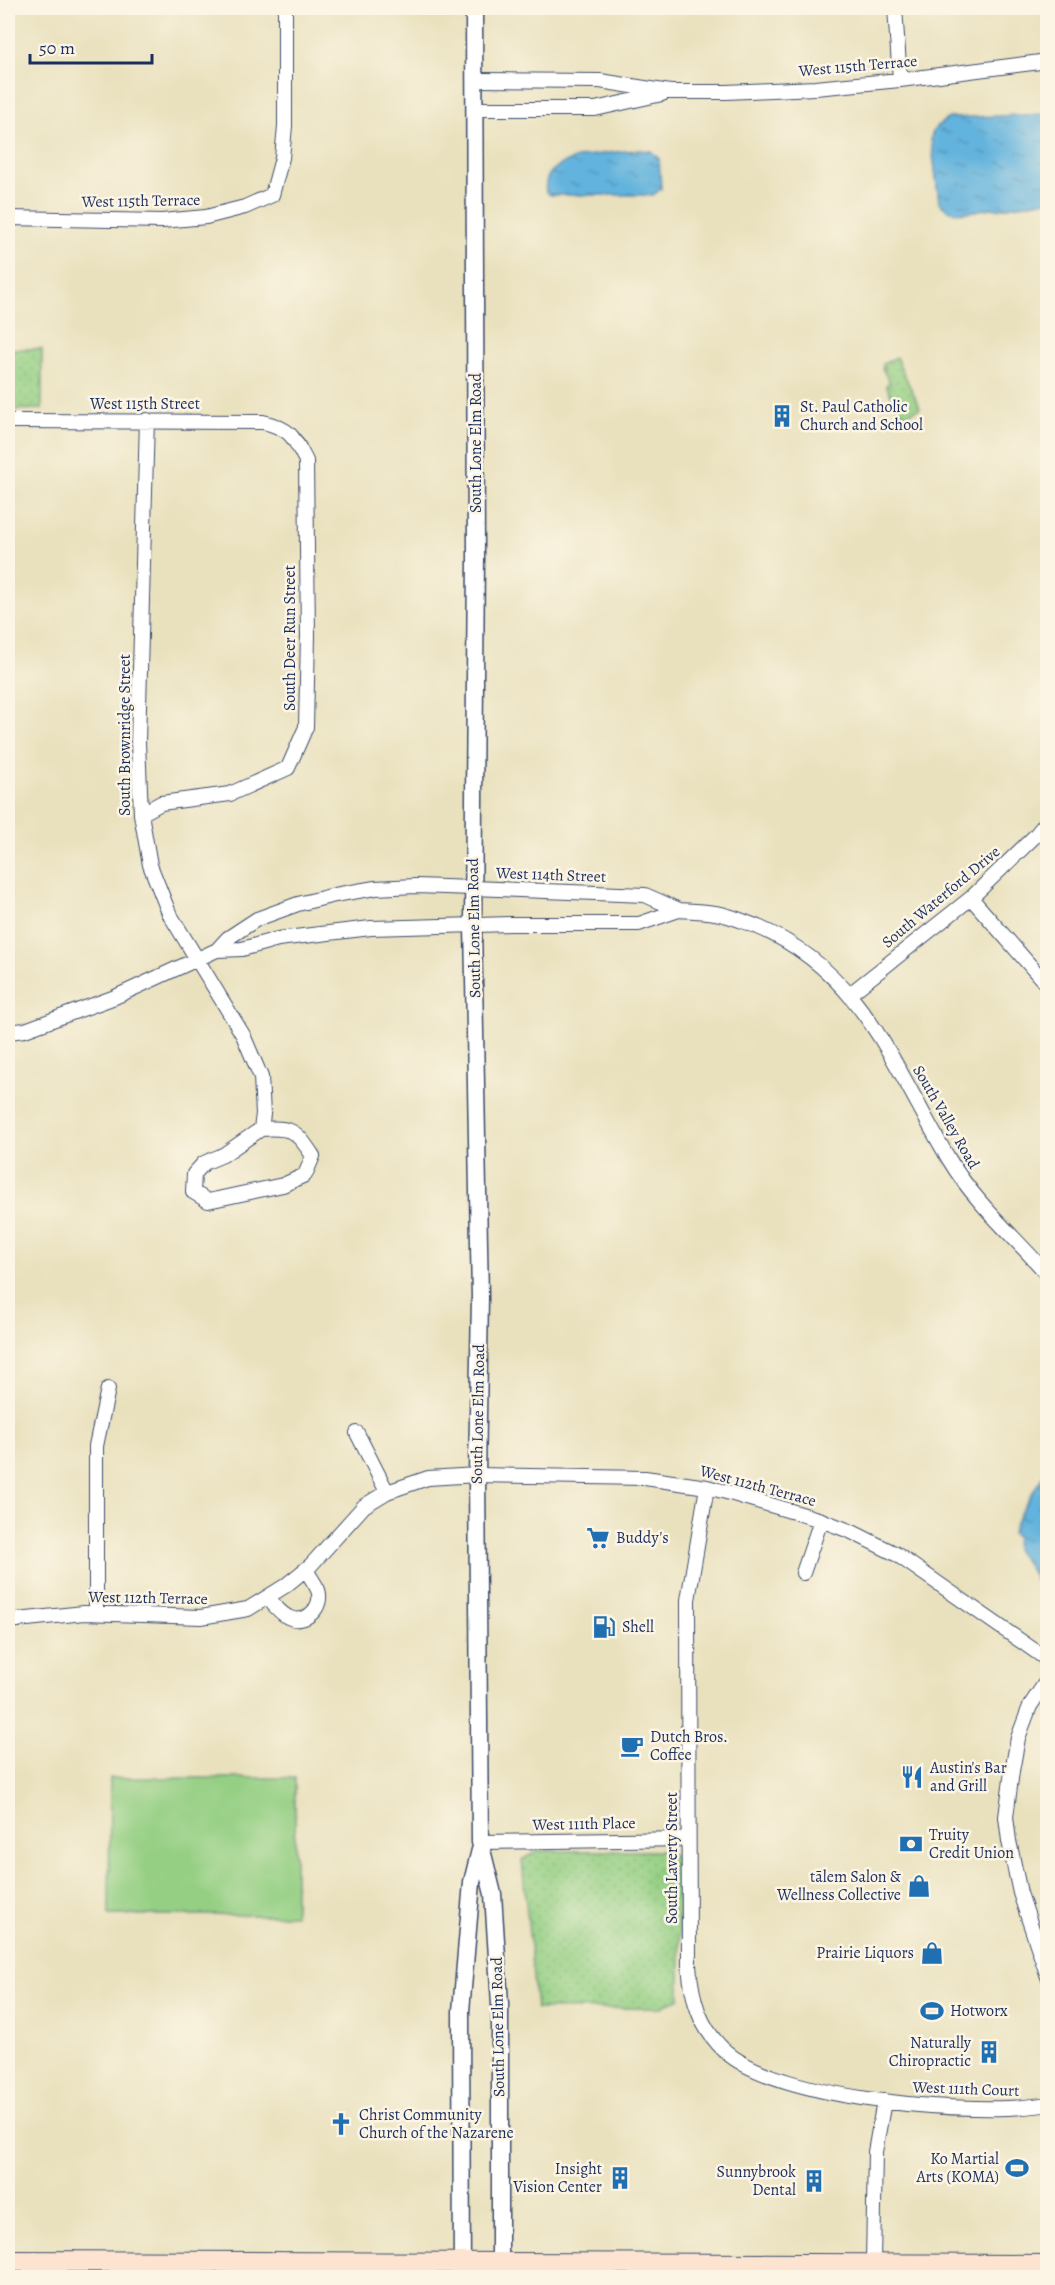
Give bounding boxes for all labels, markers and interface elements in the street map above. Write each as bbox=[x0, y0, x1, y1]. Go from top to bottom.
scale bar bbox=[30, 27, 152, 65]
text: 50 m bbox=[39, 36, 75, 60]
street label: West 115th Terrace bbox=[797, 50, 918, 82]
street label: West 115th Terrace bbox=[80, 189, 201, 213]
street label: South Lone Elm Road bbox=[465, 373, 487, 513]
street label: West 115th Street bbox=[89, 393, 200, 415]
place label: St. Paul Catholic Church and School bbox=[800, 396, 923, 436]
building icon: St. Paul Catholic Church and School bbox=[769, 403, 795, 429]
street label: South Deer Run Street bbox=[279, 565, 301, 711]
street label: South Brownridge Street bbox=[114, 654, 136, 816]
street label: South Waterford Drive bbox=[877, 841, 1005, 953]
street label: South Lone Elm Road bbox=[462, 857, 486, 998]
street label: West 114th Street bbox=[495, 862, 606, 888]
street label: South Valley Road bbox=[907, 1061, 985, 1173]
street label: South Lone Elm Road bbox=[466, 1343, 490, 1484]
street label: West 112th Terrace bbox=[696, 1460, 819, 1512]
supermarket icon: Buddy's bbox=[585, 1525, 611, 1551]
place label: Buddy's bbox=[616, 1527, 669, 1549]
street label: West 112th Terrace bbox=[87, 1586, 208, 1610]
fuel station icon: Shell bbox=[591, 1614, 617, 1640]
place label: Shell bbox=[622, 1616, 654, 1638]
place label: Dutch Bros. Coffee bbox=[650, 1726, 728, 1766]
cafe icon: Dutch Bros. Coffee bbox=[619, 1733, 645, 1759]
place label: Austin's Bar and Grill bbox=[929, 1757, 1007, 1797]
restaurant icon: Austin's Bar and Grill bbox=[899, 1764, 925, 1790]
street label: South Laverty Street bbox=[661, 1792, 683, 1924]
street label: West 111th Place bbox=[531, 1812, 636, 1836]
place label: Truity Credit Union bbox=[929, 1824, 1014, 1864]
bank icon: Truity Credit Union bbox=[898, 1831, 924, 1857]
place label: tālem Salon & Wellness Collective bbox=[776, 1866, 902, 1906]
shop icon: tālem Salon & Wellness Collective bbox=[906, 1873, 932, 1899]
shop icon: Prairie Liquors bbox=[919, 1940, 945, 1966]
place label: Prairie Liquors bbox=[816, 1942, 914, 1964]
street label: South Lone Elm Road bbox=[486, 1956, 510, 2097]
sports icon: Hotworx bbox=[919, 1998, 945, 2024]
place label: Hotworx bbox=[950, 2000, 1008, 2022]
place label: Naturally Chiropractic bbox=[889, 2032, 972, 2072]
building icon: Naturally Chiropractic bbox=[976, 2039, 1002, 2065]
street label: West 111th Court bbox=[911, 2076, 1020, 2102]
place label: Christ Community Church of the Nazarene bbox=[359, 2104, 514, 2144]
church icon: Christ Community Church of the Nazarene bbox=[328, 2111, 354, 2137]
place label: Ko Martial Arts (KOMA) bbox=[915, 2148, 999, 2188]
sports icon: Ko Martial Arts (KOMA) bbox=[1004, 2155, 1030, 2181]
place label: Insight Vision Center bbox=[512, 2158, 602, 2198]
place label: Sunnybrook Dental bbox=[717, 2161, 796, 2201]
building icon: Insight Vision Center bbox=[607, 2165, 633, 2191]
building icon: Sunnybrook Dental bbox=[801, 2168, 827, 2194]

